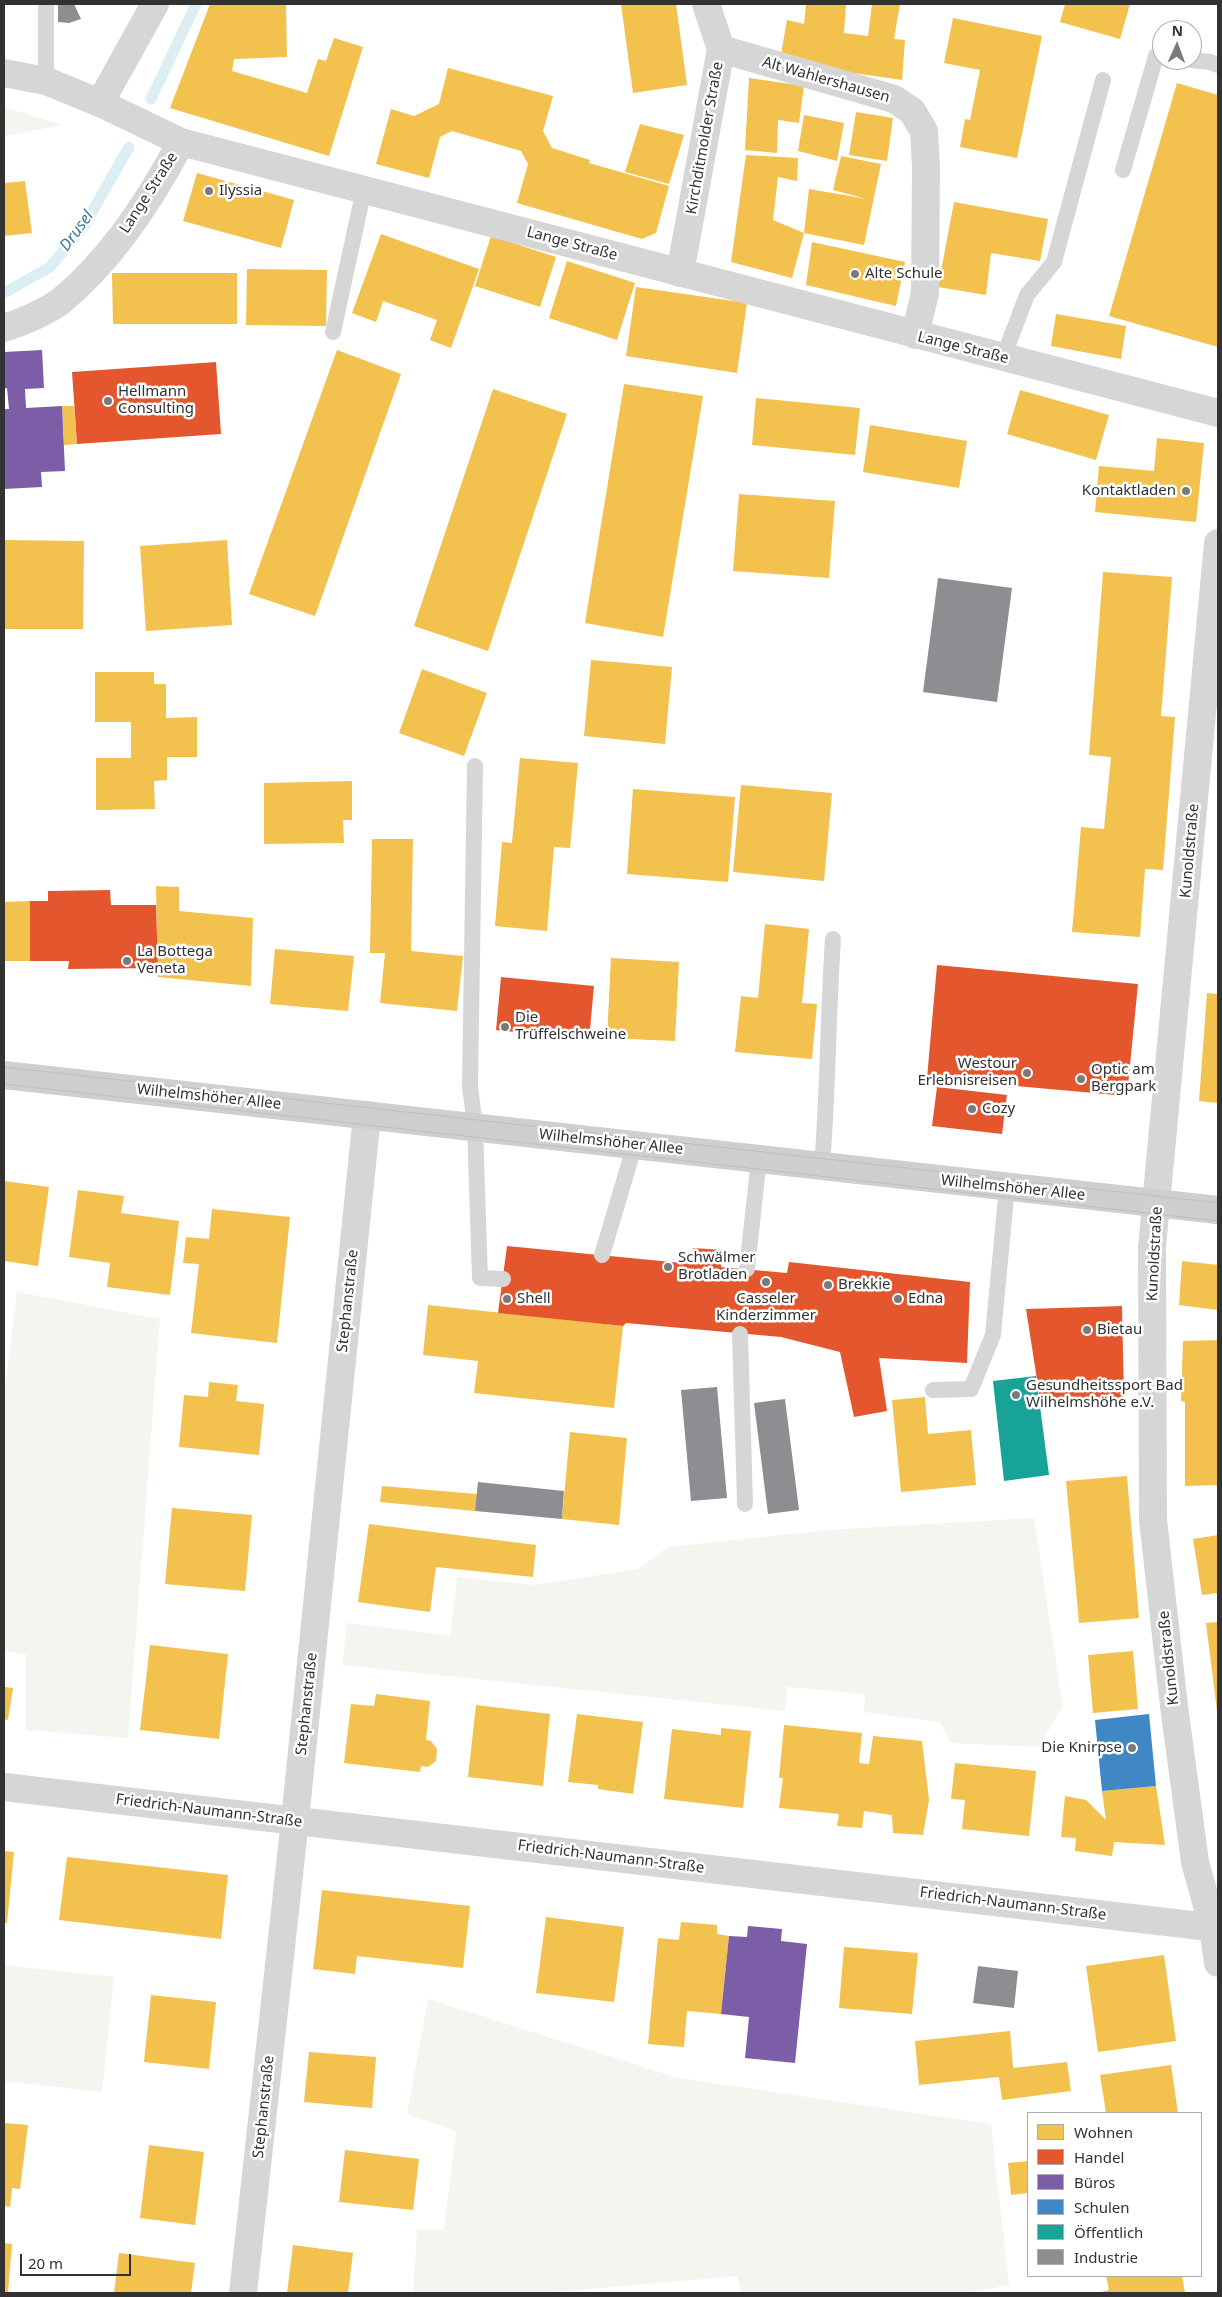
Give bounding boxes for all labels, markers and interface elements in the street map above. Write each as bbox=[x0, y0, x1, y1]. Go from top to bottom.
north arrow bbox=[1152, 20, 1202, 70]
text: N bbox=[1171, 21, 1184, 40]
street label: Alt Wahlershausen bbox=[760, 53, 892, 107]
street label: Kirchditmolder Straße bbox=[683, 60, 727, 216]
street label: Lange Straße bbox=[116, 149, 182, 237]
place label: Ilyssia bbox=[219, 182, 262, 200]
marker: Ilyssia bbox=[203, 185, 215, 197]
water label: Drusel bbox=[56, 207, 98, 255]
street label: Lange Straße bbox=[525, 223, 619, 265]
place label: Alte Schule bbox=[865, 265, 943, 283]
marker: Alte Schule bbox=[849, 268, 861, 280]
street label: Lange Straße bbox=[916, 328, 1010, 368]
place label: Hellmann Consulting bbox=[118, 383, 194, 418]
marker: Hellmann Consulting bbox=[102, 395, 114, 407]
place label: Kontaktladen bbox=[1082, 482, 1176, 500]
marker: Kontaktladen bbox=[1180, 485, 1192, 497]
street label: Kunoldstraße bbox=[1177, 803, 1203, 899]
place label: La Bottega Veneta bbox=[137, 943, 213, 978]
marker: La Bottega Veneta bbox=[121, 955, 133, 967]
place label: Die Trüffelschweine bbox=[515, 1009, 626, 1044]
marker: Die Trüffelschweine bbox=[499, 1021, 511, 1033]
place label: Westour Erlebnisreisen bbox=[917, 1055, 1017, 1090]
place label: Optic am Bergpark bbox=[1091, 1061, 1156, 1096]
marker: Westour Erlebnisreisen bbox=[1021, 1067, 1033, 1079]
marker: Optic am Bergpark bbox=[1075, 1073, 1087, 1085]
street label: Wilhelmshöher Allee bbox=[136, 1080, 282, 1114]
place label: Cozy bbox=[982, 1100, 1015, 1118]
marker: Cozy bbox=[966, 1103, 978, 1115]
street label: Wilhelmshöher Allee bbox=[538, 1125, 684, 1159]
street label: Wilhelmshöher Allee bbox=[940, 1171, 1086, 1205]
street label: Kunoldstraße bbox=[1144, 1206, 1166, 1302]
street label: Stephanstraße bbox=[334, 1249, 362, 1353]
place label: Schwälmer Brotladen bbox=[678, 1249, 755, 1284]
marker: Schwälmer Brotladen bbox=[662, 1261, 674, 1273]
marker: Casseler Kinderzimmer bbox=[760, 1276, 772, 1288]
place label: Brekkie bbox=[838, 1276, 890, 1294]
marker: Brekkie bbox=[822, 1279, 834, 1291]
place label: Shell bbox=[517, 1290, 551, 1308]
place label: Casseler Kinderzimmer bbox=[716, 1290, 816, 1325]
place label: Edna bbox=[908, 1290, 943, 1308]
marker: Shell bbox=[501, 1293, 513, 1305]
marker: Edna bbox=[892, 1293, 904, 1305]
place label: Bietau bbox=[1097, 1321, 1142, 1339]
marker: Bietau bbox=[1081, 1324, 1093, 1336]
place label: Gesundheitssport Bad Wilhelmshöhe e.V. bbox=[1026, 1377, 1183, 1412]
marker: Gesundheitssport Bad Wilhelmshöhe e.V. bbox=[1010, 1389, 1022, 1401]
street label: Kunoldstraße bbox=[1155, 1610, 1183, 1706]
street label: Stephanstraße bbox=[293, 1652, 321, 1756]
place label: Die Knirpse bbox=[1041, 1739, 1122, 1757]
marker: Die Knirpse bbox=[1126, 1742, 1138, 1754]
street label: Friedrich-Naumann-Straße bbox=[115, 1791, 303, 1831]
street label: Friedrich-Naumann-Straße bbox=[517, 1837, 705, 1877]
street label: Friedrich-Naumann-Straße bbox=[919, 1884, 1107, 1924]
street label: Stephanstraße bbox=[250, 2055, 278, 2159]
legend bbox=[1027, 2112, 1202, 2277]
text: Wohnen bbox=[1074, 2122, 1133, 2142]
text: Handel bbox=[1074, 2147, 1124, 2167]
text: Büros bbox=[1074, 2172, 1115, 2192]
text: Schulen bbox=[1074, 2197, 1130, 2217]
text: Öffentlich bbox=[1074, 2222, 1143, 2242]
scale bar bbox=[22, 2244, 134, 2276]
text: Industrie bbox=[1074, 2247, 1138, 2267]
text: 20 m bbox=[28, 2253, 63, 2273]

